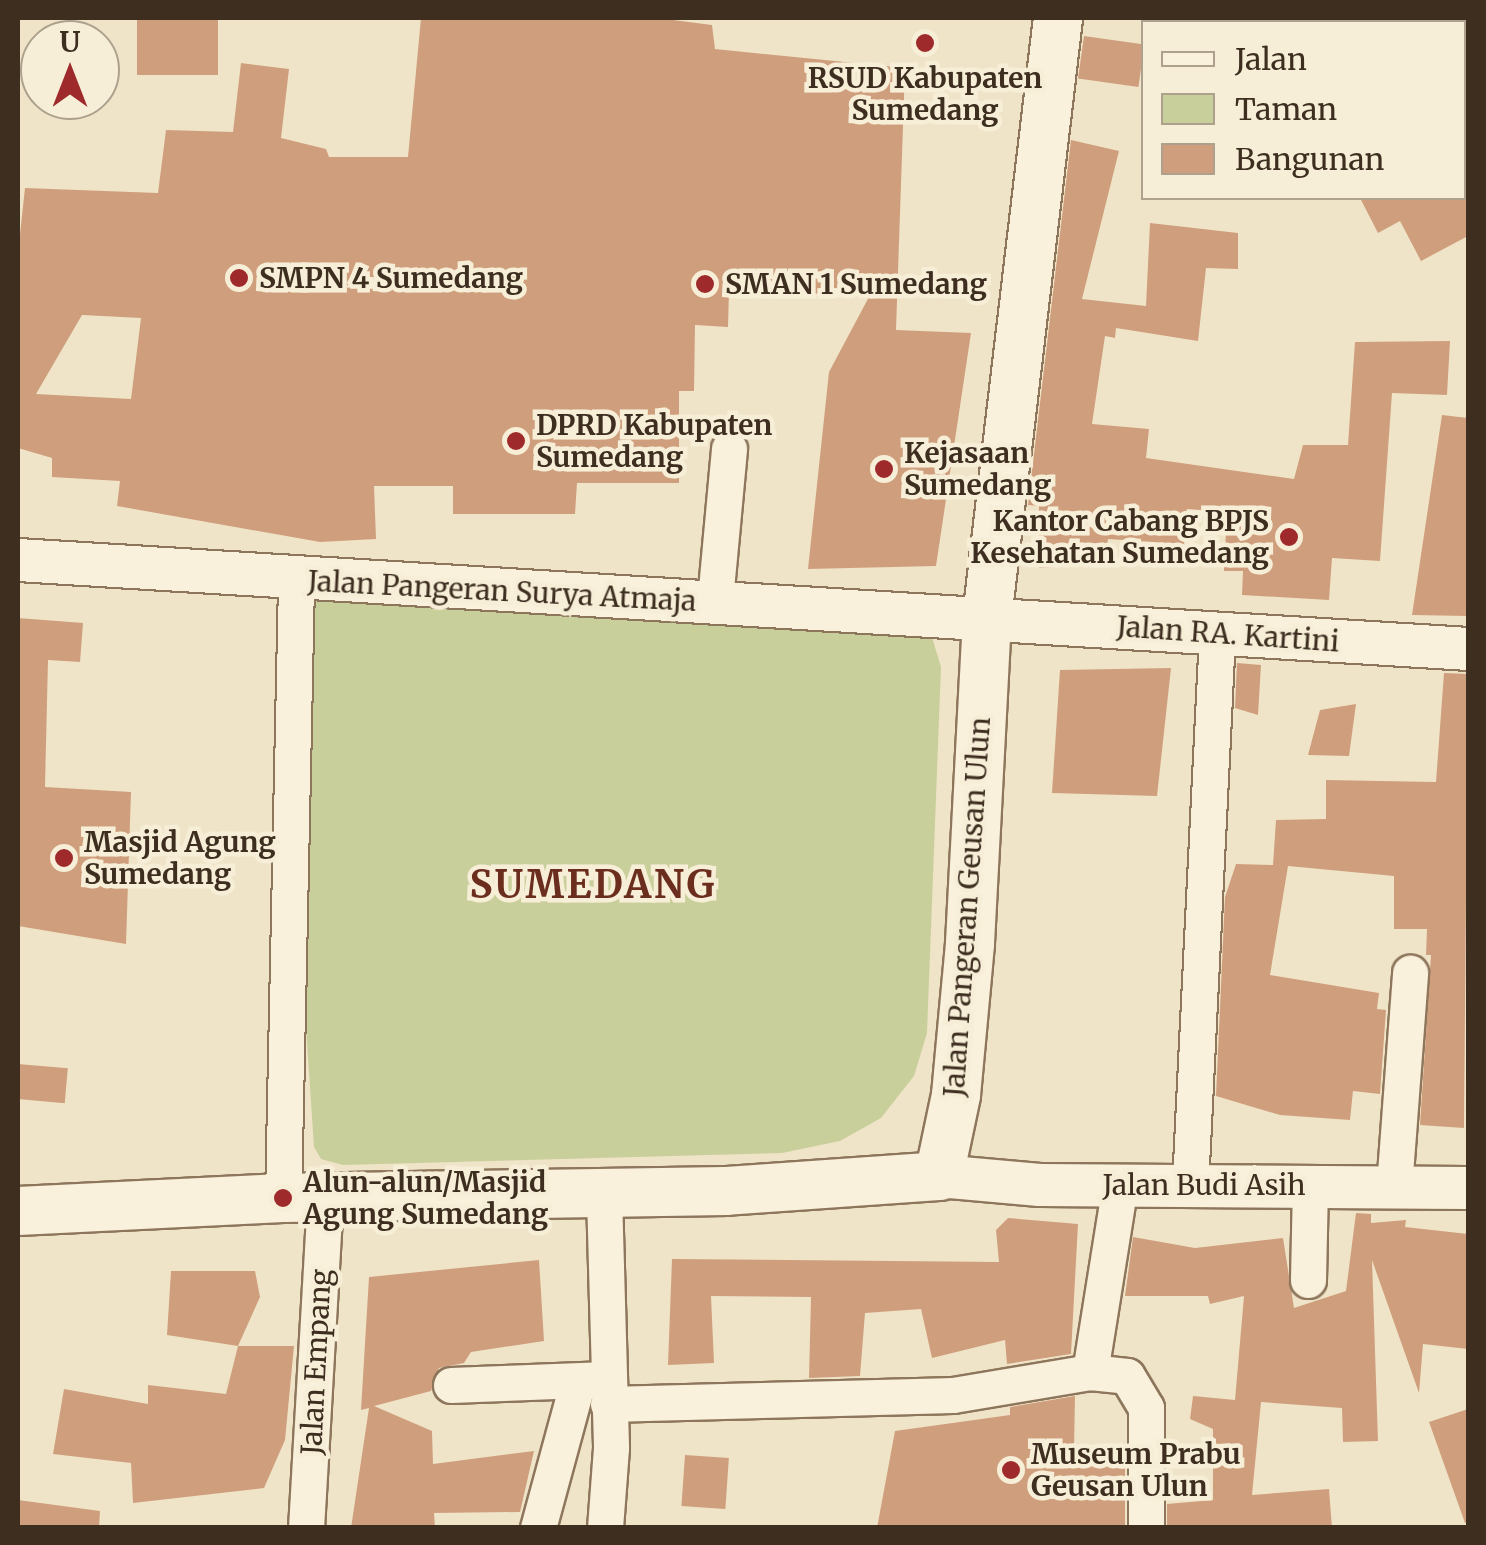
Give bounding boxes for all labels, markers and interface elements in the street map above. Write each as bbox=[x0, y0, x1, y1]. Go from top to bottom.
north arrow bbox=[20, 20, 120, 120]
legend bbox=[1141, 20, 1466, 200]
text: U bbox=[60, 24, 80, 60]
marker: RSUD Kabupaten Sumedang bbox=[912, 30, 938, 56]
text: Jalan bbox=[1235, 40, 1307, 78]
place label: RSUD Kabupaten Sumedang bbox=[808, 61, 1042, 127]
text: Taman bbox=[1235, 90, 1337, 128]
text: Bangunan bbox=[1235, 140, 1384, 178]
place label: SMPN 4 Sumedang bbox=[259, 261, 523, 295]
marker: SMPN 4 Sumedang bbox=[228, 267, 250, 289]
place label: SMAN 1 Sumedang bbox=[725, 267, 987, 301]
marker: SMAN 1 Sumedang bbox=[694, 273, 716, 295]
place label: DPRD Kabupaten Sumedang bbox=[536, 408, 772, 474]
marker: DPRD Kabupaten Sumedang bbox=[505, 430, 527, 452]
place label: Kejasaan Sumedang bbox=[904, 436, 1051, 502]
marker: Kejasaan Sumedang bbox=[873, 458, 895, 480]
place label: Kantor Cabang BPJS Kesehatan Sumedang bbox=[970, 504, 1269, 570]
marker: Kantor Cabang BPJS Kesehatan Sumedang bbox=[1278, 526, 1300, 548]
street label: Jalan Pangeran Surya Atmaja bbox=[307, 564, 697, 618]
street label: Jalan RA. Kartini bbox=[1116, 609, 1340, 659]
street label: Jalan Pangeran Geusan Ulun bbox=[937, 716, 997, 1098]
place label: Masjid Agung Sumedang bbox=[84, 825, 276, 891]
marker: Masjid Agung Sumedang bbox=[53, 847, 75, 869]
district label: SUMEDANG bbox=[469, 862, 717, 908]
place label: Alun-alun/Masjid Agung Sumedang bbox=[303, 1165, 548, 1231]
street label: Jalan Budi Asih bbox=[1102, 1168, 1306, 1202]
marker: Alun-alun/Masjid Agung Sumedang bbox=[272, 1187, 294, 1209]
street label: Jalan Empang bbox=[294, 1268, 338, 1456]
place label: Museum Prabu Geusan Ulun bbox=[1031, 1437, 1241, 1503]
marker: Museum Prabu Geusan Ulun bbox=[1000, 1459, 1022, 1481]

